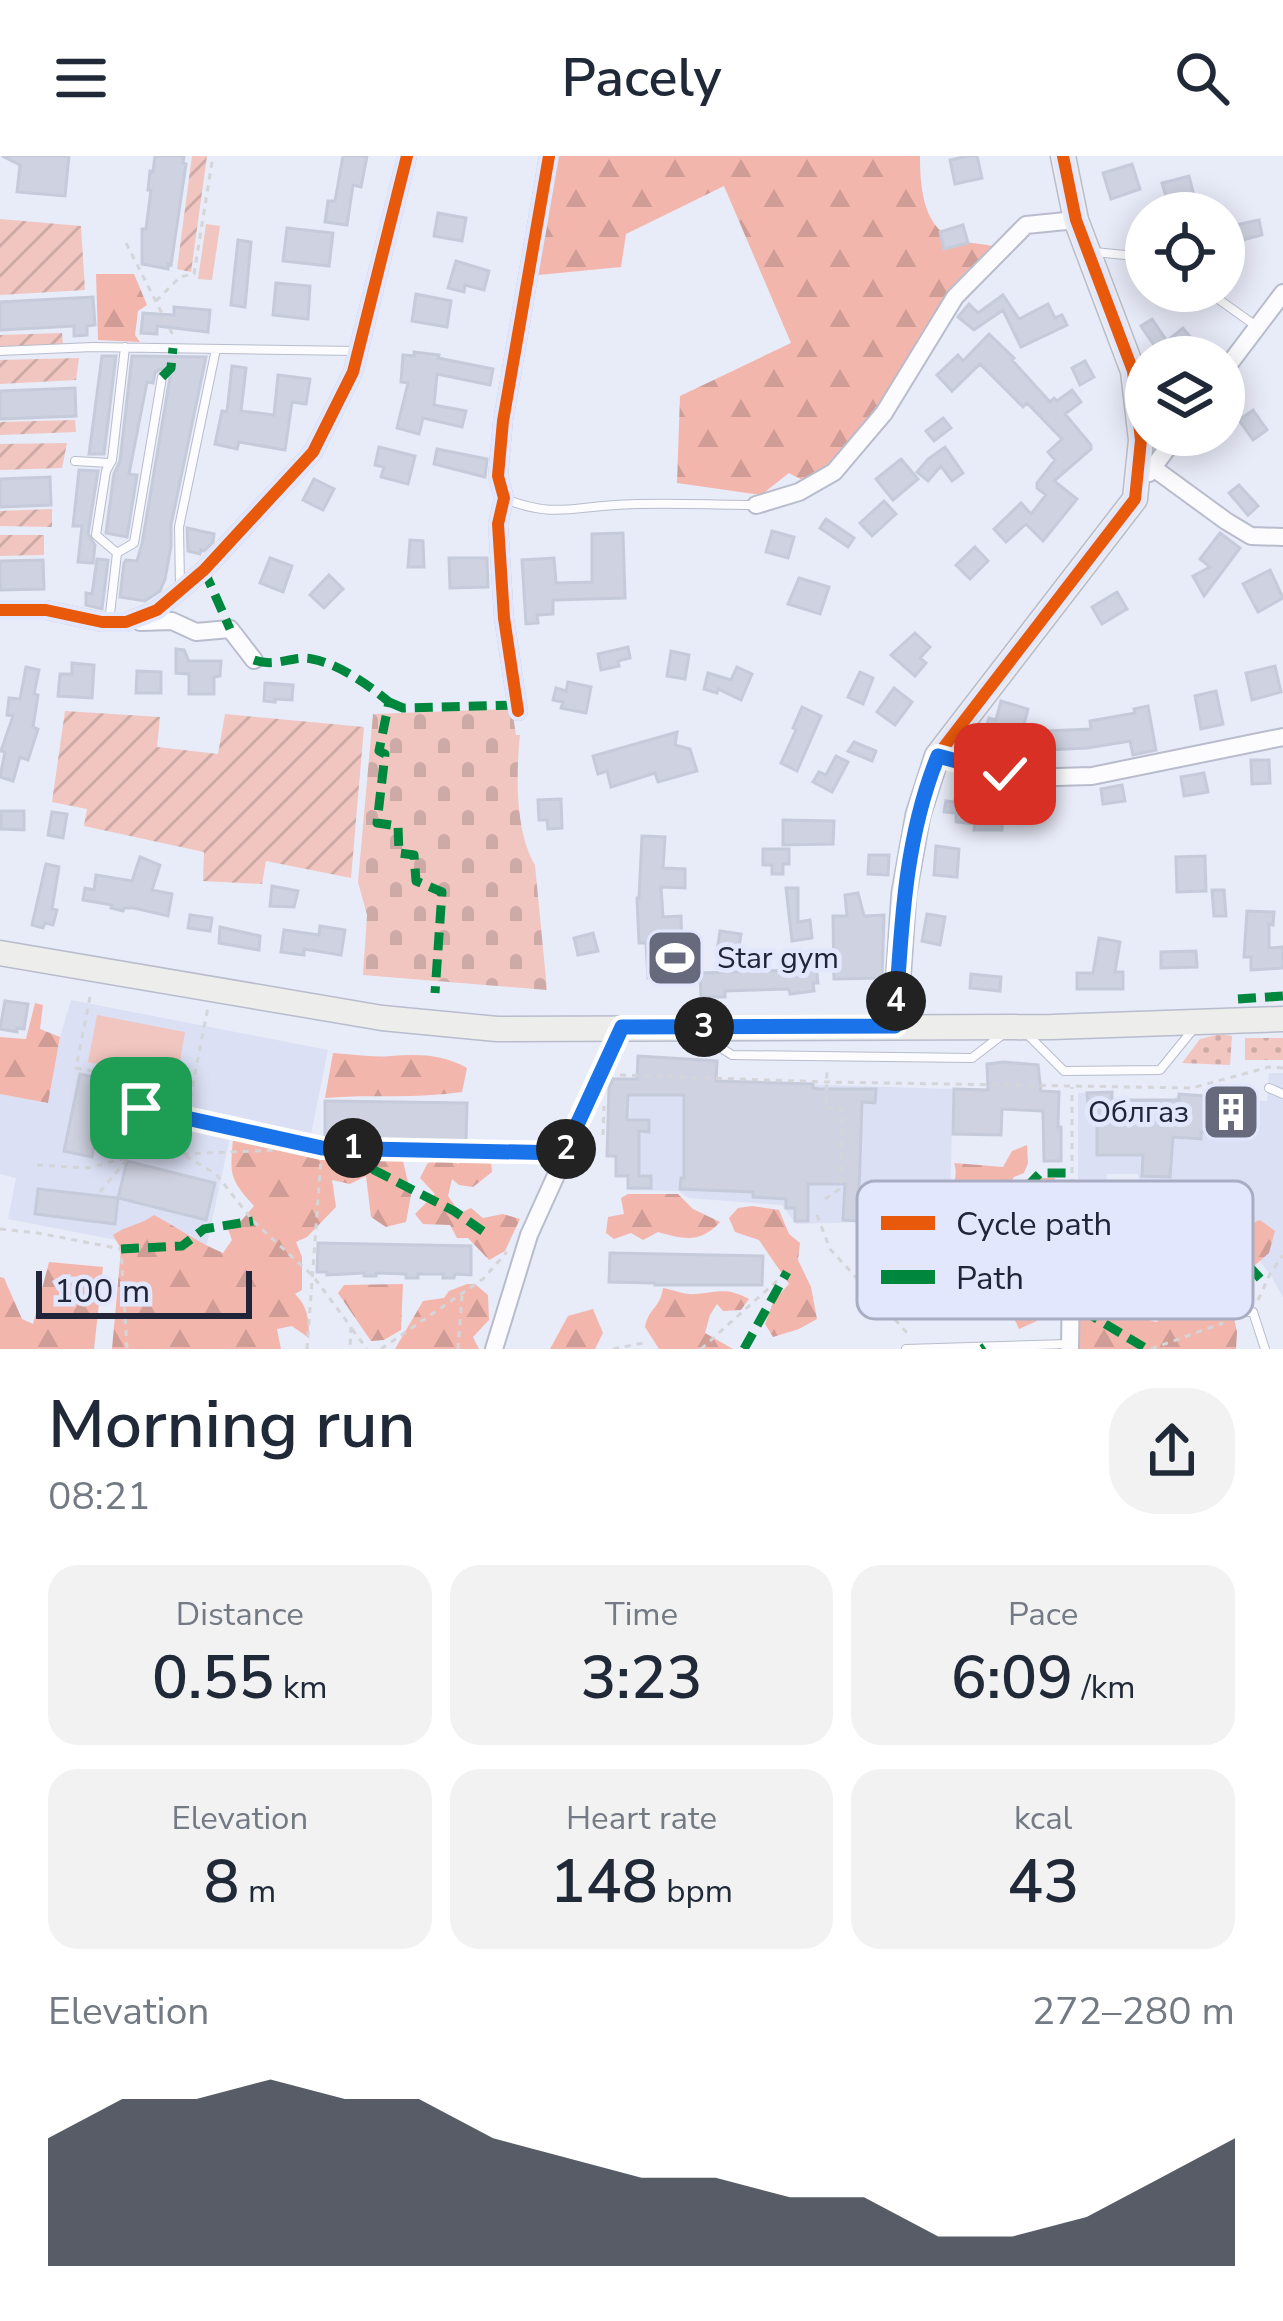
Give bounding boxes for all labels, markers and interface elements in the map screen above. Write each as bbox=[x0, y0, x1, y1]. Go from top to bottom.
text: Pacely bbox=[561, 41, 722, 115]
icon: menu bbox=[48, 45, 114, 111]
icon: search bbox=[1169, 45, 1235, 111]
map controls bbox=[1125, 192, 1245, 456]
button: locate bbox=[1125, 192, 1245, 312]
button: layers bbox=[1125, 336, 1245, 456]
pin bbox=[954, 723, 1056, 825]
icon: check bbox=[972, 741, 1038, 807]
sports icon: Star gym bbox=[644, 927, 706, 989]
place label: Star gym bbox=[717, 938, 839, 979]
pin: 4 bbox=[866, 971, 926, 1031]
text: 4 bbox=[886, 978, 906, 1023]
pin: 3 bbox=[674, 997, 734, 1057]
text: 3 bbox=[694, 1004, 714, 1049]
pin bbox=[90, 1057, 192, 1159]
icon: arrive bbox=[108, 1075, 174, 1141]
building icon: Облгаз bbox=[1200, 1081, 1262, 1143]
place label: Облгаз bbox=[1088, 1092, 1189, 1133]
pin: 1 bbox=[323, 1118, 383, 1178]
pin: 2 bbox=[536, 1119, 596, 1179]
text: 1 bbox=[343, 1125, 363, 1170]
text: 2 bbox=[556, 1126, 576, 1171]
legend bbox=[857, 1181, 1253, 1319]
text: Cycle path bbox=[956, 1202, 1112, 1247]
text: Path bbox=[956, 1256, 1024, 1301]
scale bar bbox=[36, 1265, 252, 1318]
text: 100 m bbox=[54, 1269, 150, 1314]
text: Morning run bbox=[48, 1380, 416, 1470]
button: share bbox=[1109, 1388, 1235, 1514]
text: 08:21 bbox=[48, 1470, 151, 1523]
text: Distance bbox=[176, 1592, 304, 1637]
text: Time bbox=[605, 1592, 678, 1637]
text: Pace bbox=[1008, 1592, 1078, 1637]
text: 0.55 bbox=[152, 1637, 274, 1719]
text: 3:23 bbox=[580, 1637, 703, 1719]
text: 6:09 bbox=[951, 1637, 1073, 1719]
text: km bbox=[274, 1665, 328, 1710]
text: /km bbox=[1073, 1665, 1136, 1710]
text: Elevation bbox=[172, 1796, 308, 1841]
text: Heart rate bbox=[566, 1796, 717, 1841]
text: kcal bbox=[1014, 1796, 1072, 1841]
text: 8 bbox=[203, 1841, 239, 1923]
text: 148 bbox=[550, 1841, 658, 1923]
text: 43 bbox=[1007, 1841, 1079, 1923]
text: m bbox=[239, 1869, 276, 1914]
text: bpm bbox=[658, 1869, 733, 1914]
text: Elevation bbox=[48, 1985, 209, 2038]
text: 272–280 m bbox=[1032, 1985, 1235, 2038]

